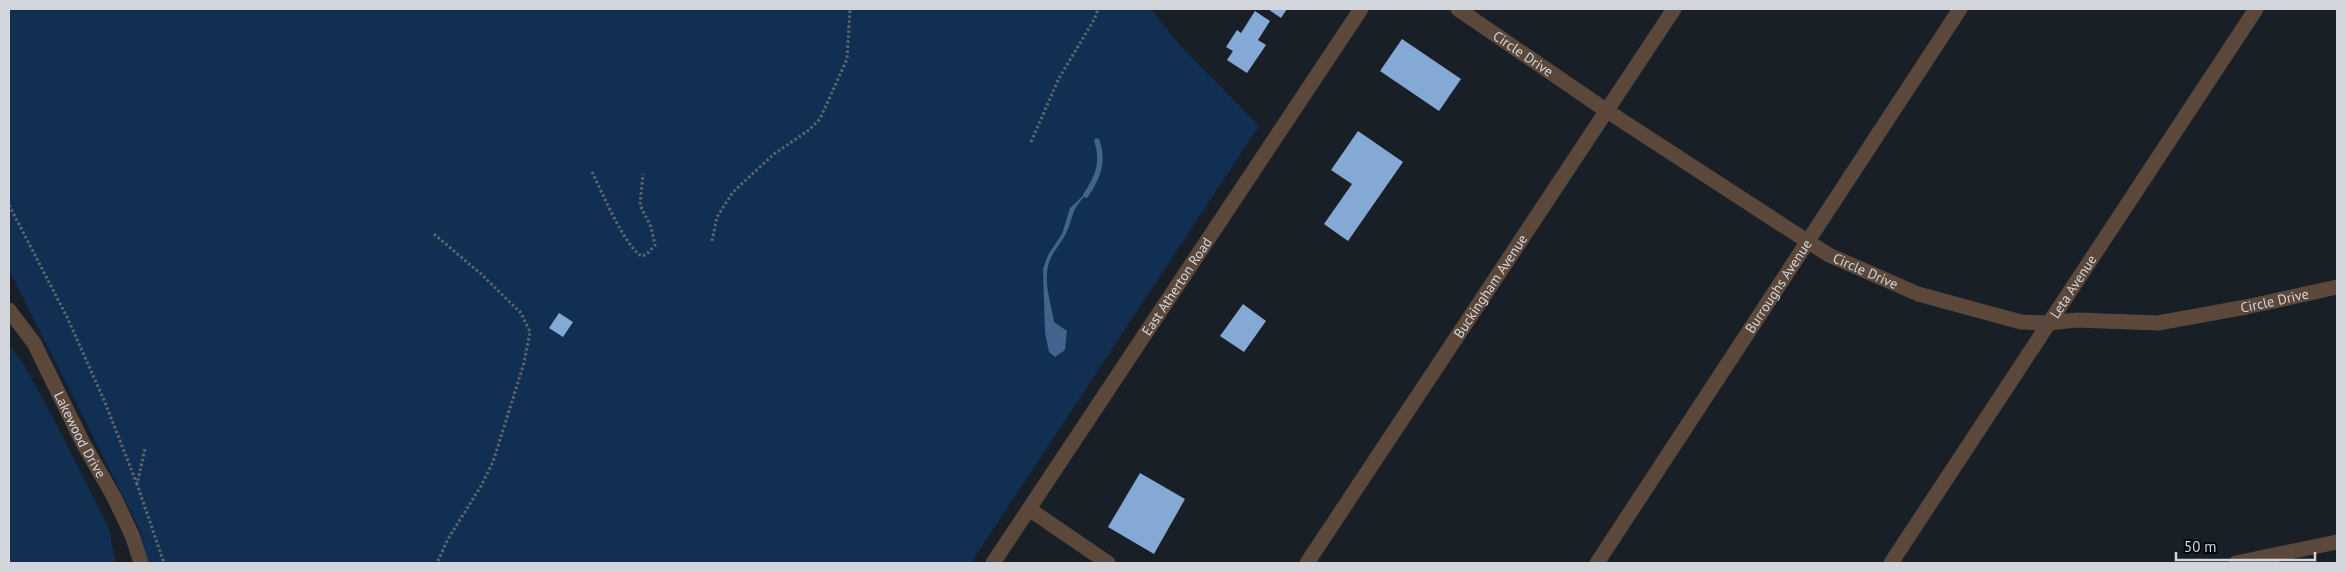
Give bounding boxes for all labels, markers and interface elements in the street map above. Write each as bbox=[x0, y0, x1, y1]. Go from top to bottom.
street label: Circle Drive bbox=[1490, 27, 1557, 81]
street label: Buckingham Avenue bbox=[1449, 231, 1531, 342]
street label: East Atherton Road bbox=[1138, 234, 1216, 339]
street label: Burroughs Avenue bbox=[1741, 236, 1816, 336]
street label: Circle Drive bbox=[1830, 249, 1901, 293]
street label: Leta Avenue bbox=[2046, 251, 2101, 322]
street label: Circle Drive bbox=[2239, 285, 2310, 317]
street label: Lakewood Drive bbox=[50, 388, 110, 481]
scale bar bbox=[2176, 530, 2315, 562]
text: 50 m bbox=[2184, 537, 2217, 556]

